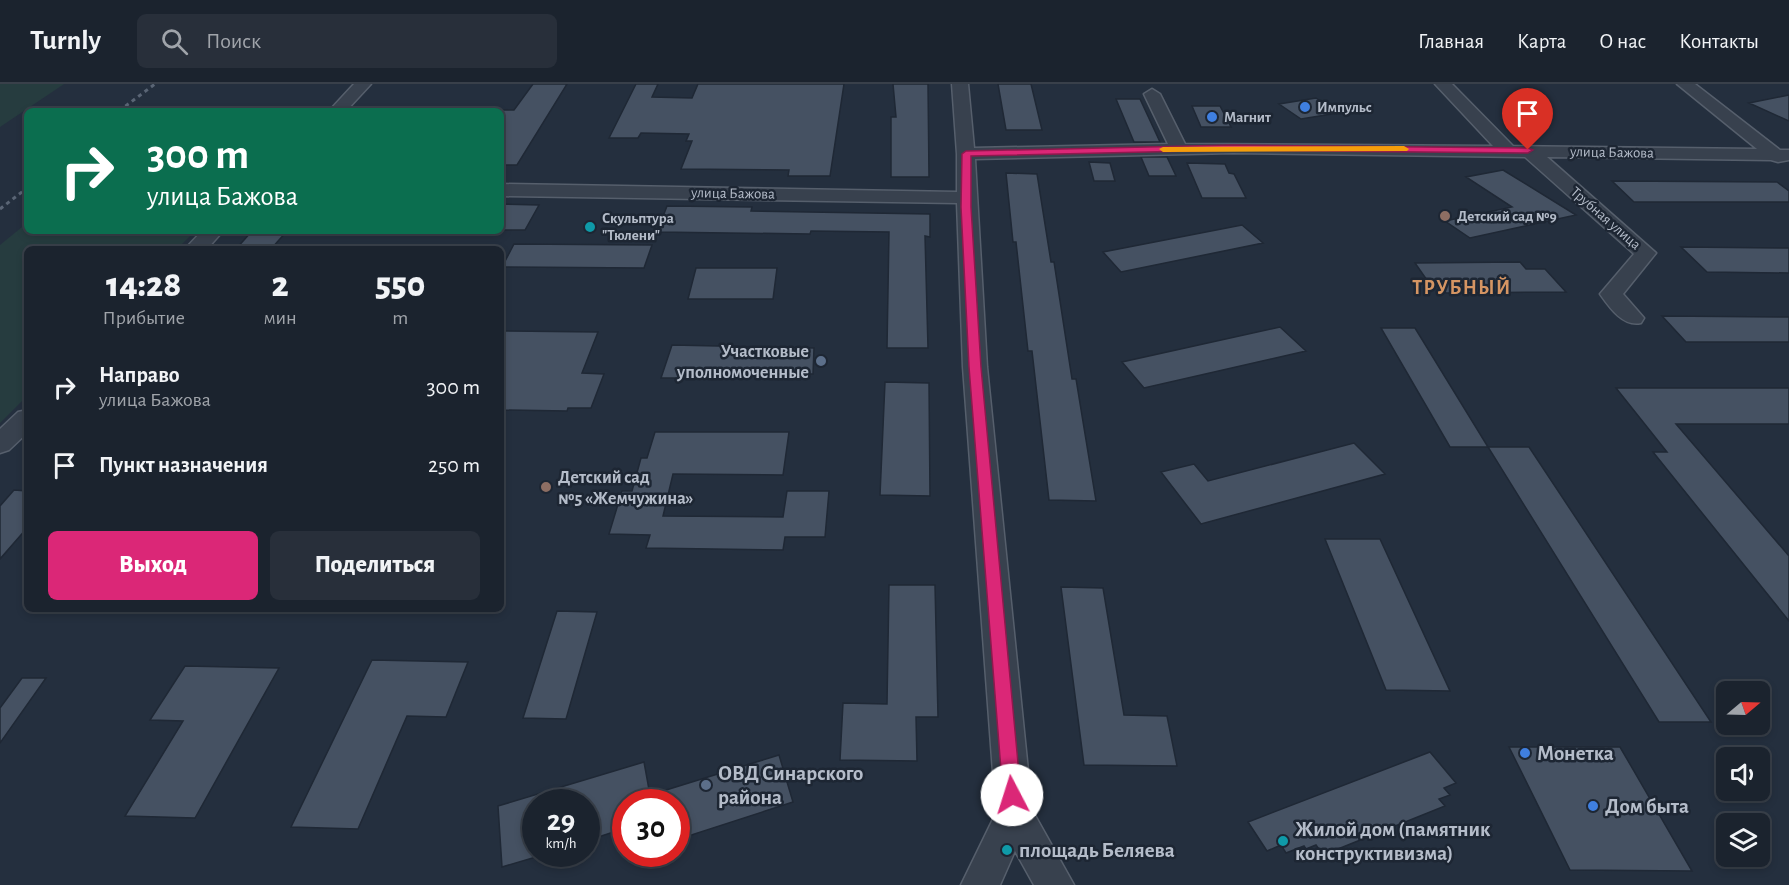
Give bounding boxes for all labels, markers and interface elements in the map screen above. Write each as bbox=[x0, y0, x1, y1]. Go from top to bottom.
search box bbox=[137, 14, 557, 68]
icon: search bbox=[158, 25, 191, 58]
text: Turnly bbox=[30, 27, 101, 55]
text: Поиск bbox=[206, 30, 261, 52]
text: Главная bbox=[1418, 31, 1484, 52]
text: Карта bbox=[1517, 31, 1566, 52]
text: О нас bbox=[1599, 31, 1646, 52]
text: Контакты bbox=[1679, 31, 1759, 52]
pin bbox=[1502, 88, 1553, 150]
icon: arrive bbox=[1511, 97, 1544, 130]
marker: Импульс bbox=[1298, 100, 1312, 114]
place label: Импульс bbox=[1317, 100, 1372, 115]
marker: Магнит bbox=[1205, 110, 1219, 124]
place label: Магнит bbox=[1224, 110, 1271, 125]
icon: right bbox=[48, 132, 126, 210]
text: 300 m bbox=[147, 134, 249, 176]
street label: улица Бажова bbox=[1569, 144, 1654, 161]
text: улица Бажова bbox=[147, 183, 298, 210]
street label: Трубная улица bbox=[1568, 184, 1644, 253]
street label: улица Бажова bbox=[690, 185, 775, 202]
marker: Детский сад №9 bbox=[1438, 209, 1452, 223]
place label: Детский сад №9 bbox=[1457, 209, 1557, 224]
place label: Скульптура "Тюлени" bbox=[602, 211, 674, 243]
marker: Скульптура "Тюлени" bbox=[583, 220, 597, 234]
text: 14:28 bbox=[106, 267, 181, 303]
text: 2 bbox=[271, 267, 289, 303]
text: 550 bbox=[375, 267, 425, 303]
district label: ТРУБНЫЙ bbox=[1412, 276, 1512, 298]
text: Прибытие bbox=[103, 308, 185, 328]
text: мин bbox=[263, 308, 297, 328]
text: m bbox=[392, 308, 408, 328]
place label: Участковые уполномоченные bbox=[676, 343, 809, 382]
marker: Участковые уполномоченные bbox=[814, 354, 828, 368]
text: Направо bbox=[99, 364, 180, 386]
icon: right bbox=[48, 371, 81, 404]
text: 300 m bbox=[426, 376, 480, 398]
text: улица Бажова bbox=[99, 390, 211, 410]
icon: arrive bbox=[48, 449, 81, 482]
text: Пункт назначения bbox=[99, 454, 268, 476]
text: 250 m bbox=[428, 454, 480, 476]
place label: Детский сад №5 «Жемчужина» bbox=[558, 469, 693, 508]
marker: Детский сад №5 «Жемчужина» bbox=[539, 480, 553, 494]
button: Выход bbox=[48, 531, 258, 600]
button: Поделиться bbox=[270, 531, 480, 600]
north arrow bbox=[1716, 681, 1770, 735]
map controls bbox=[1716, 681, 1770, 867]
place label: Монетка bbox=[1537, 743, 1614, 764]
marker: Монетка bbox=[1518, 746, 1532, 760]
button: sound bbox=[1716, 747, 1770, 801]
place label: ОВД Синарского района bbox=[718, 763, 863, 808]
position arrow bbox=[980, 763, 1044, 827]
marker: ОВД Синарского района bbox=[699, 778, 713, 792]
speed limit sign: 30 bbox=[612, 789, 690, 867]
place label: Дом быта bbox=[1605, 796, 1689, 817]
marker: Дом быта bbox=[1586, 799, 1600, 813]
text: 29 bbox=[547, 806, 575, 836]
button: layers bbox=[1716, 813, 1770, 867]
place label: Жилой дом (памятник конструктивизма) bbox=[1295, 819, 1491, 864]
marker: Жилой дом (памятник конструктивизма) bbox=[1276, 834, 1290, 848]
text: km/h bbox=[546, 836, 576, 851]
place label: площадь Беляева bbox=[1019, 840, 1175, 861]
marker: площадь Беляева bbox=[1000, 843, 1014, 857]

